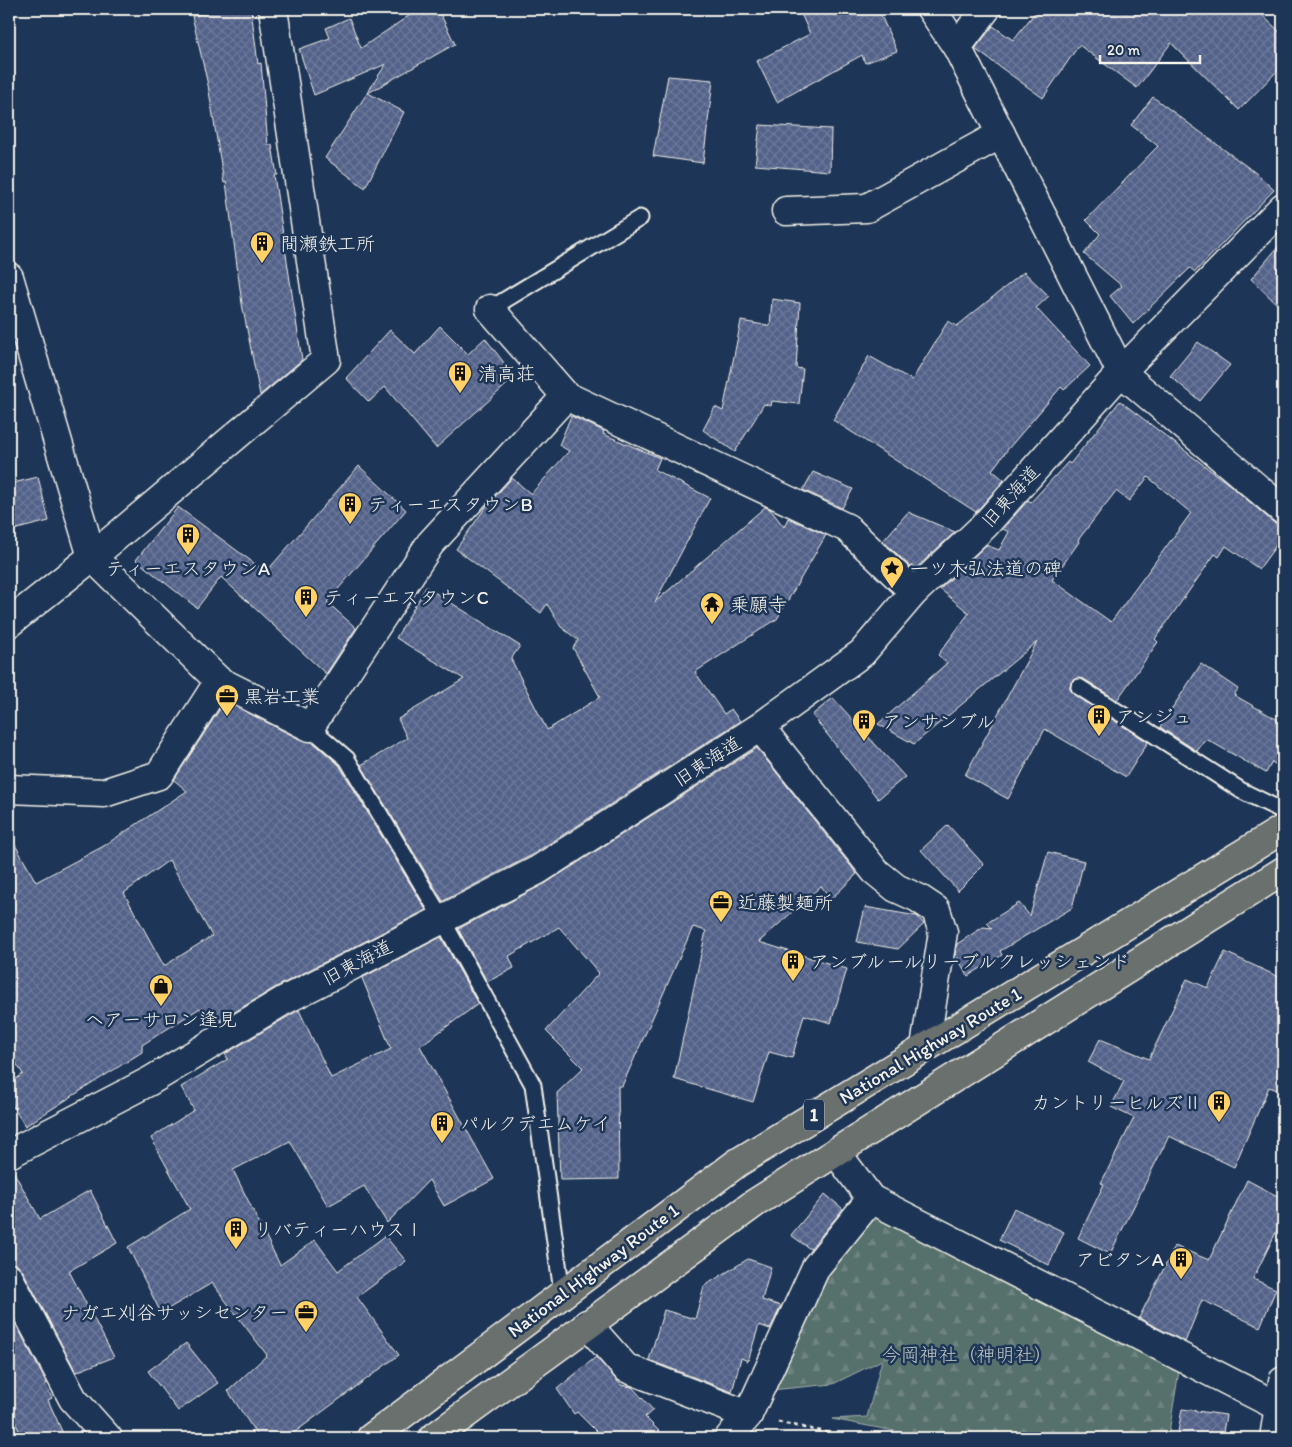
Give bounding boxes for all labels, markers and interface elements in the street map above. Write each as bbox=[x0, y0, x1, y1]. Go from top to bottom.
scale bar bbox=[1100, 32, 1200, 64]
text: 20 m bbox=[1107, 41, 1141, 59]
building icon: 間瀬鉄工所 bbox=[249, 230, 275, 264]
place label: 間瀬鉄工所 bbox=[280, 232, 375, 255]
building icon: 清高荘 bbox=[447, 360, 473, 394]
place label: 清高荘 bbox=[478, 362, 535, 385]
street label: 旧東海道 bbox=[976, 460, 1044, 532]
building icon: ティーエスタウンB bbox=[337, 491, 363, 525]
place label: ティーエスタウンB bbox=[368, 493, 533, 516]
building icon: ティーエスタウンA bbox=[175, 522, 201, 556]
place icon: 一ツ木弘法道の碑 bbox=[879, 555, 905, 589]
place label: ティーエスタウンA bbox=[106, 557, 270, 580]
place label: 一ツ木弘法道の碑 bbox=[910, 557, 1062, 580]
building icon: ティーエスタウンC bbox=[293, 584, 319, 618]
place label: ティーエスタウンC bbox=[324, 586, 489, 609]
temple icon: 乗願寺 bbox=[699, 591, 725, 625]
place label: 乗願寺 bbox=[730, 593, 787, 616]
office icon: 黒岩工業 bbox=[214, 683, 240, 717]
place label: 黒岩工業 bbox=[244, 685, 320, 708]
building icon: アンジュ bbox=[1086, 703, 1112, 737]
place label: アンジュ bbox=[1116, 705, 1192, 728]
building icon: アンサンブル bbox=[851, 708, 877, 742]
place label: アンサンブル bbox=[882, 710, 995, 733]
street label: 旧東海道 bbox=[669, 731, 745, 792]
office icon: 近藤製麺所 bbox=[708, 889, 734, 923]
place label: 近藤製麺所 bbox=[738, 891, 833, 914]
street label: 旧東海道 bbox=[318, 934, 396, 990]
building icon: アンブルールリーブルクレッシェンド bbox=[780, 948, 806, 982]
place label: アンブルールリーブルクレッシェンド bbox=[810, 950, 1130, 973]
shop icon: ヘアーサロン逢見 bbox=[148, 973, 174, 1007]
street label: National Highway Route 1 bbox=[835, 982, 1026, 1109]
place label: ヘアーサロン逢見 bbox=[85, 1008, 237, 1031]
building icon: カントリーヒルズⅡ bbox=[1206, 1089, 1232, 1123]
place label: カントリーヒルズⅡ bbox=[1031, 1091, 1202, 1114]
road number: 1 bbox=[804, 1100, 824, 1130]
building icon: パルクデエムケイ bbox=[429, 1110, 455, 1144]
place label: パルクデエムケイ bbox=[460, 1112, 611, 1135]
street label: National Highway Route 1 bbox=[503, 1198, 684, 1342]
building icon: リバティーハウスⅠ bbox=[223, 1216, 249, 1250]
place label: リバティーハウスⅠ bbox=[254, 1218, 424, 1241]
building icon: アビタンA bbox=[1168, 1246, 1194, 1280]
place label: アビタンA bbox=[1076, 1248, 1164, 1271]
office icon: ナガエ刈谷サッシセンター bbox=[293, 1299, 319, 1333]
place label: ナガエ刈谷サッシセンター bbox=[61, 1301, 288, 1324]
park label: 今岡神社（神明社） bbox=[881, 1343, 1053, 1366]

